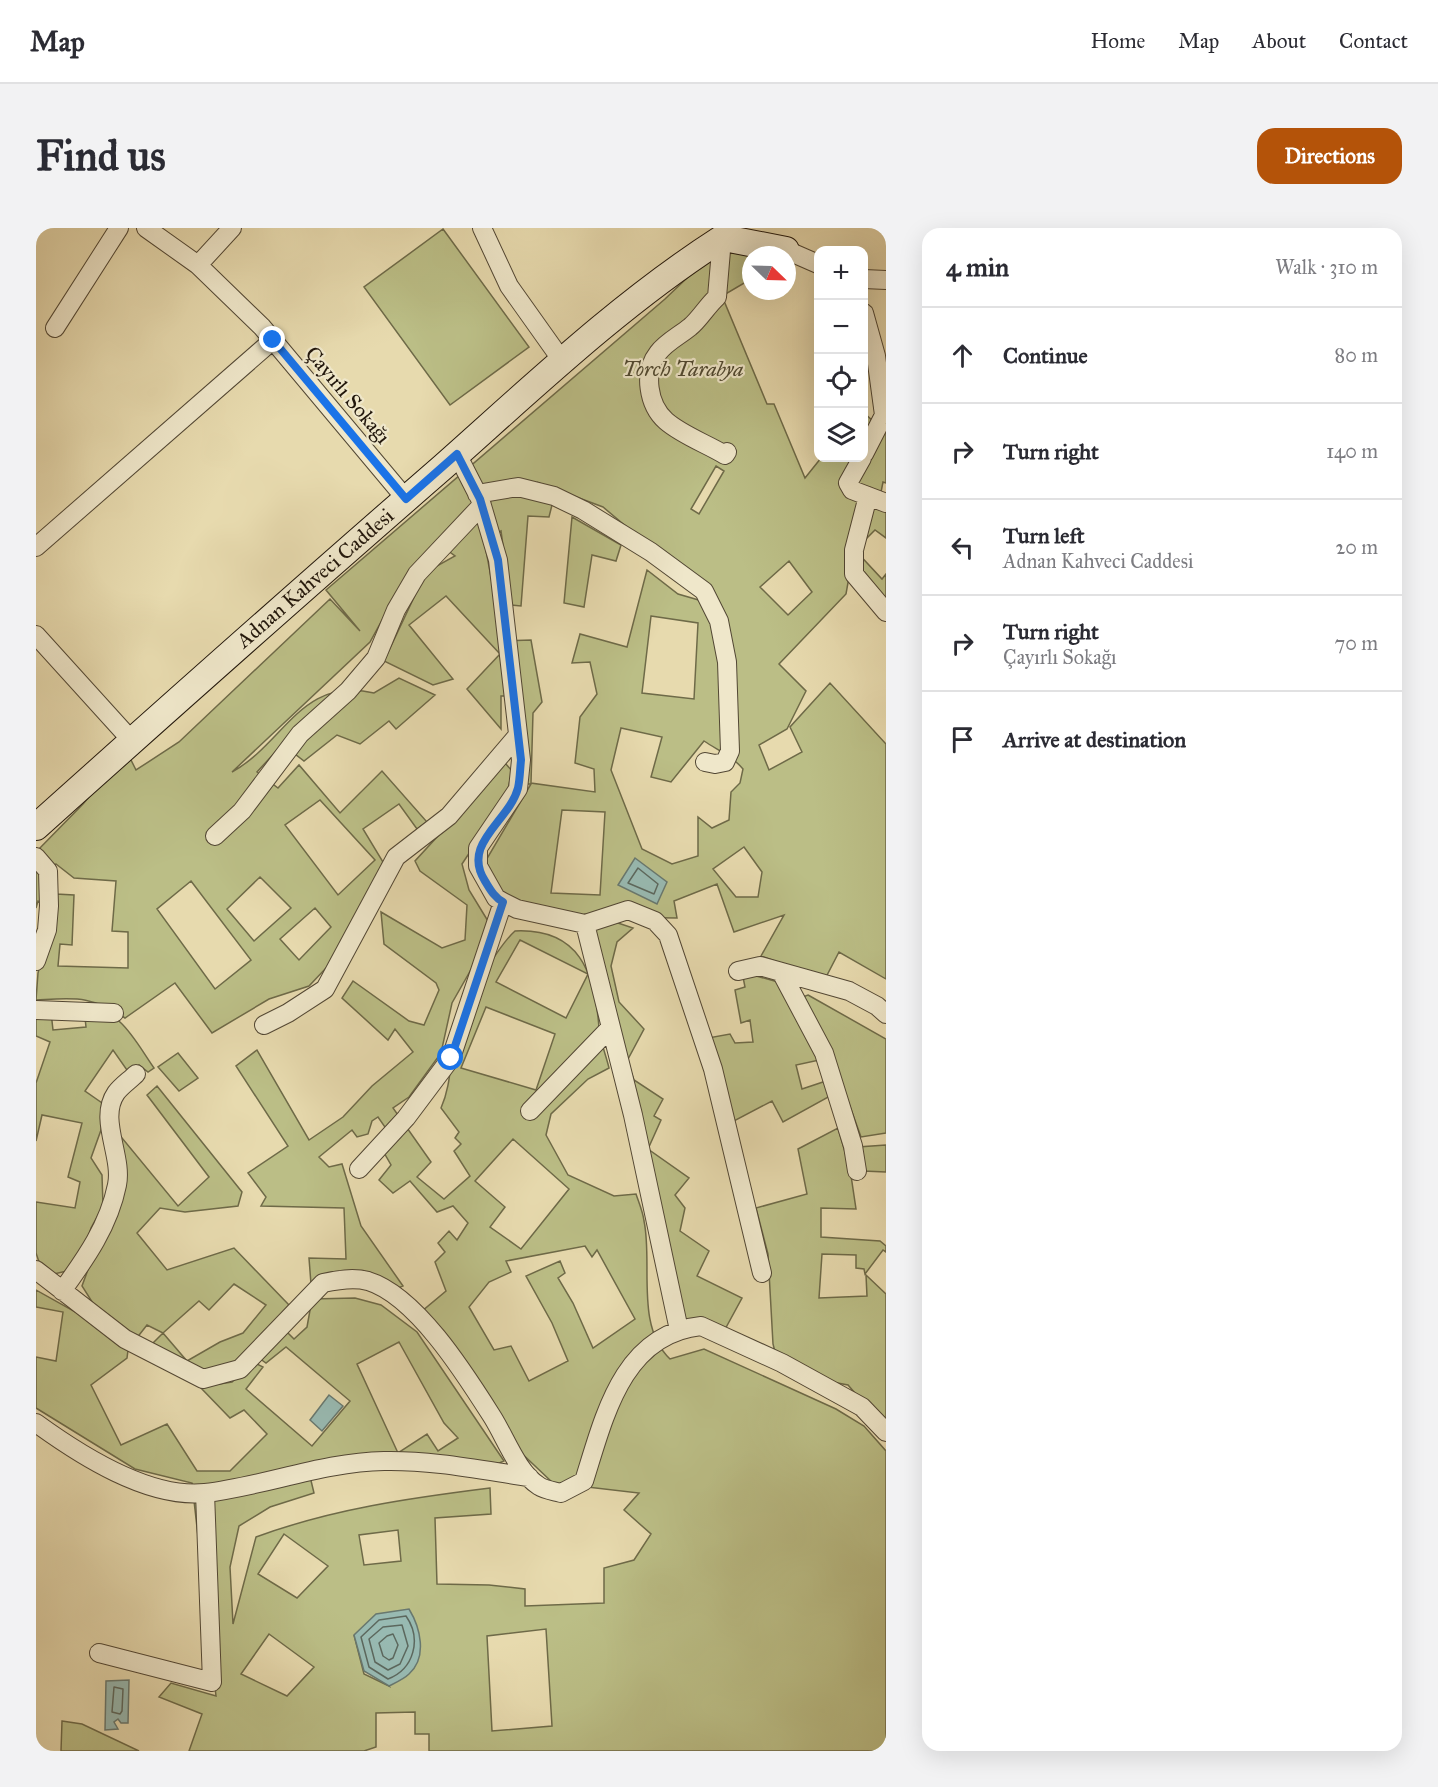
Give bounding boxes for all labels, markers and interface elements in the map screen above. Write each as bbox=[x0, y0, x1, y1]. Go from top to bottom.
text: Map bbox=[30, 24, 85, 59]
text: Home bbox=[1090, 28, 1145, 54]
text: Map bbox=[1178, 28, 1219, 54]
text: About bbox=[1252, 28, 1306, 54]
text: Contact bbox=[1339, 28, 1408, 54]
button: Directions bbox=[1257, 128, 1402, 184]
text: Find us bbox=[36, 130, 166, 182]
north arrow bbox=[742, 246, 796, 300]
map controls bbox=[814, 246, 868, 462]
button: + bbox=[814, 246, 868, 300]
text: 4 min bbox=[946, 251, 1009, 283]
text: Walk · 310 m bbox=[1275, 255, 1378, 279]
button: − bbox=[814, 300, 868, 354]
route end bbox=[259, 326, 285, 352]
icon: ahead bbox=[946, 339, 979, 372]
street label: Çayırlı Sokağı bbox=[300, 341, 396, 449]
text: Continue bbox=[1003, 342, 1088, 369]
text: 80 m bbox=[1335, 343, 1378, 367]
button: locate bbox=[814, 354, 868, 408]
park label: Torch Tarabya bbox=[622, 356, 744, 382]
button: layers bbox=[814, 408, 868, 462]
icon: right bbox=[946, 435, 979, 468]
text: Turn right bbox=[1003, 438, 1099, 465]
text: 140 m bbox=[1326, 439, 1378, 463]
street label: Adnan Kahveci Caddesi bbox=[230, 502, 399, 654]
text: Turn left bbox=[1003, 522, 1085, 549]
icon: left bbox=[946, 531, 979, 564]
text: 20 m bbox=[1335, 535, 1378, 559]
text: Adnan Kahveci Caddesi bbox=[1003, 549, 1194, 573]
text: Turn right bbox=[1003, 618, 1099, 645]
icon: right bbox=[946, 627, 979, 660]
text: 70 m bbox=[1335, 631, 1378, 655]
text: Çayırlı Sokağı bbox=[1003, 645, 1117, 669]
icon: arrive bbox=[946, 723, 979, 756]
text: Arrive at destination bbox=[1003, 726, 1186, 753]
route start bbox=[437, 1044, 463, 1070]

